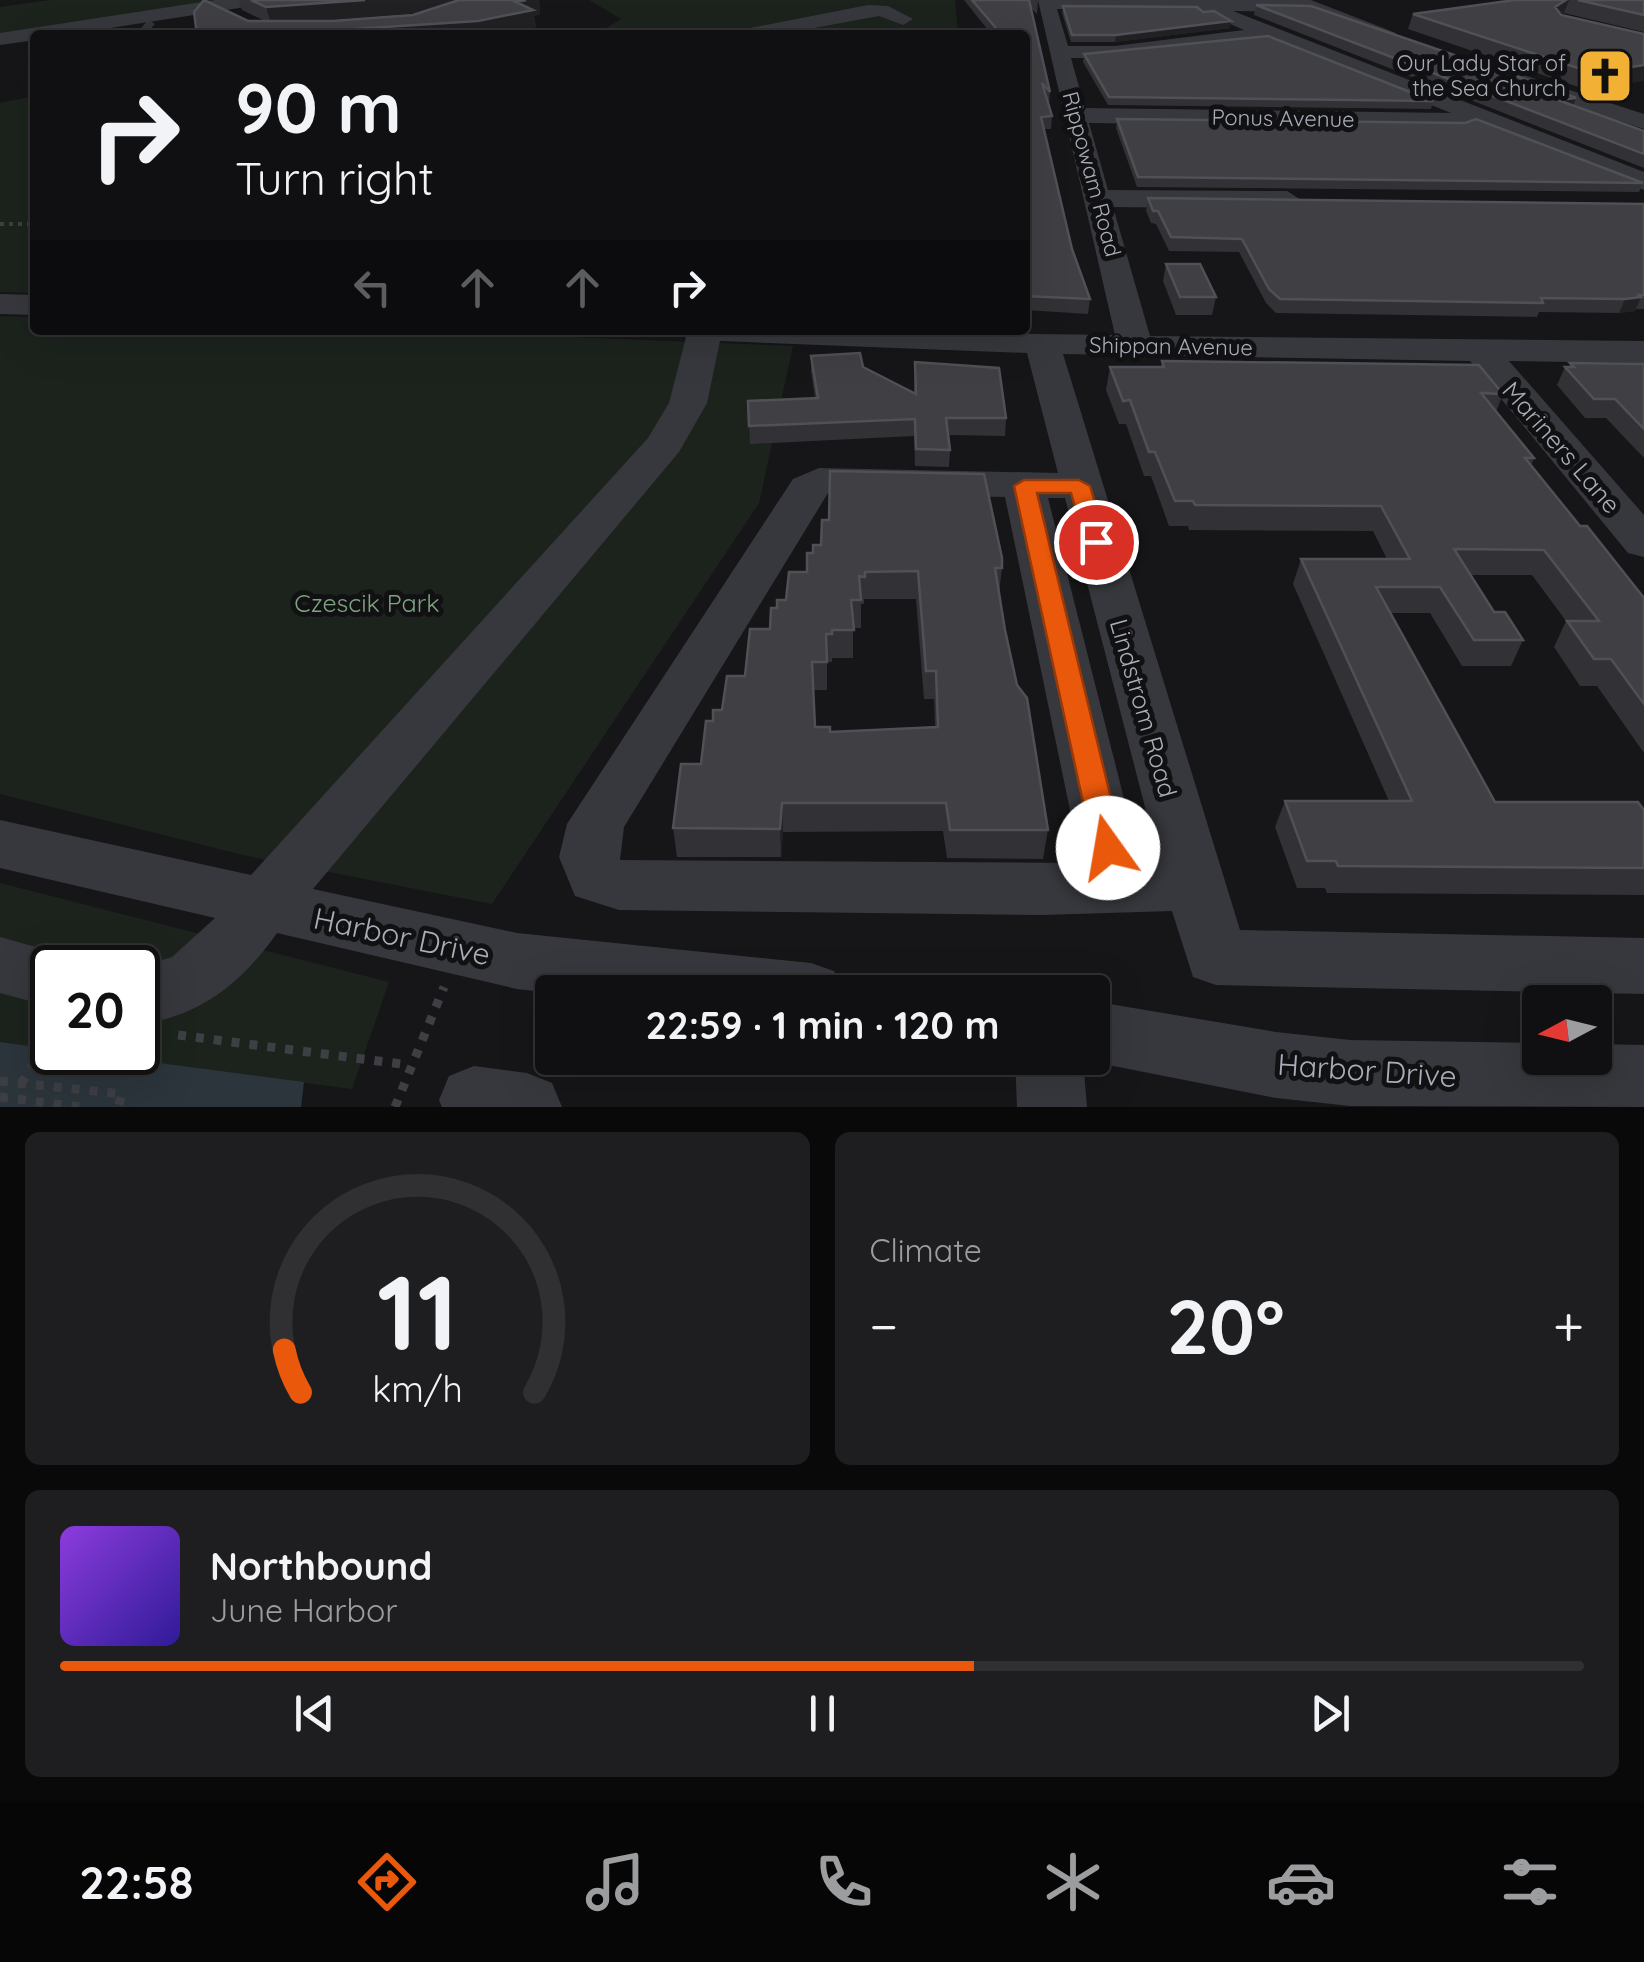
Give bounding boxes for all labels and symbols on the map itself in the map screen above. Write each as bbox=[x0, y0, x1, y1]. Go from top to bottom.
church icon: Our Lady Star of the Sea Church bbox=[1575, 46, 1635, 106]
place label: Our Lady Star of the Sea Church bbox=[1396, 49, 1566, 102]
street label: Rippowam Road bbox=[1056, 88, 1128, 260]
street label: Ponus Avenue bbox=[1211, 103, 1355, 133]
street label: Shippan Avenue bbox=[1089, 331, 1253, 361]
street label: Mariners Lane bbox=[1496, 375, 1628, 519]
pin bbox=[1054, 500, 1139, 585]
park label: Czescik Park bbox=[294, 587, 440, 618]
street label: Lindstrom Road bbox=[1104, 615, 1184, 801]
position arrow bbox=[1056, 796, 1160, 900]
street label: Harbor Drive bbox=[310, 899, 494, 973]
speed limit sign: 20 bbox=[30, 945, 160, 1075]
north arrow bbox=[1522, 985, 1612, 1075]
street label: Harbor Drive bbox=[1276, 1045, 1458, 1095]

